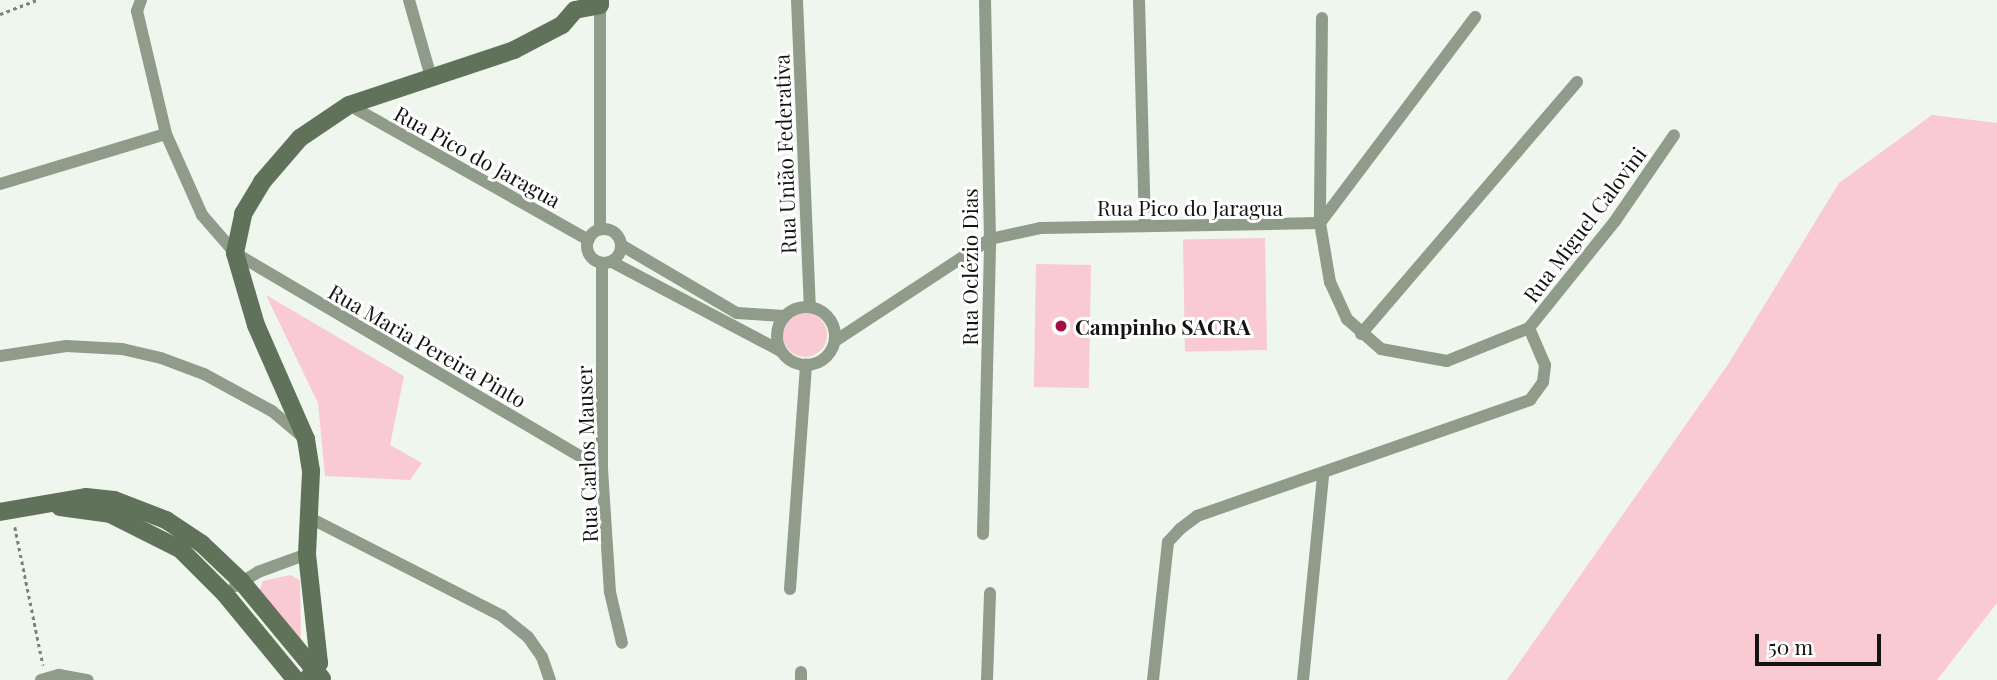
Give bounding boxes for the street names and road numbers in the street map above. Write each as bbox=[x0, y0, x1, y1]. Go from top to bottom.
street label: Rua União Federativa bbox=[768, 53, 800, 255]
street label: Rua Pico do Jaragua bbox=[390, 100, 566, 212]
street label: Rua Miguel Calovini bbox=[1517, 141, 1651, 307]
street label: Rua Oclézio Dias bbox=[956, 188, 982, 346]
street label: Rua Pico do Jaragua bbox=[1097, 194, 1283, 220]
street label: Rua Maria Pereira Pinto bbox=[324, 278, 532, 412]
street label: Rua Carlos Mauser bbox=[570, 365, 602, 543]

